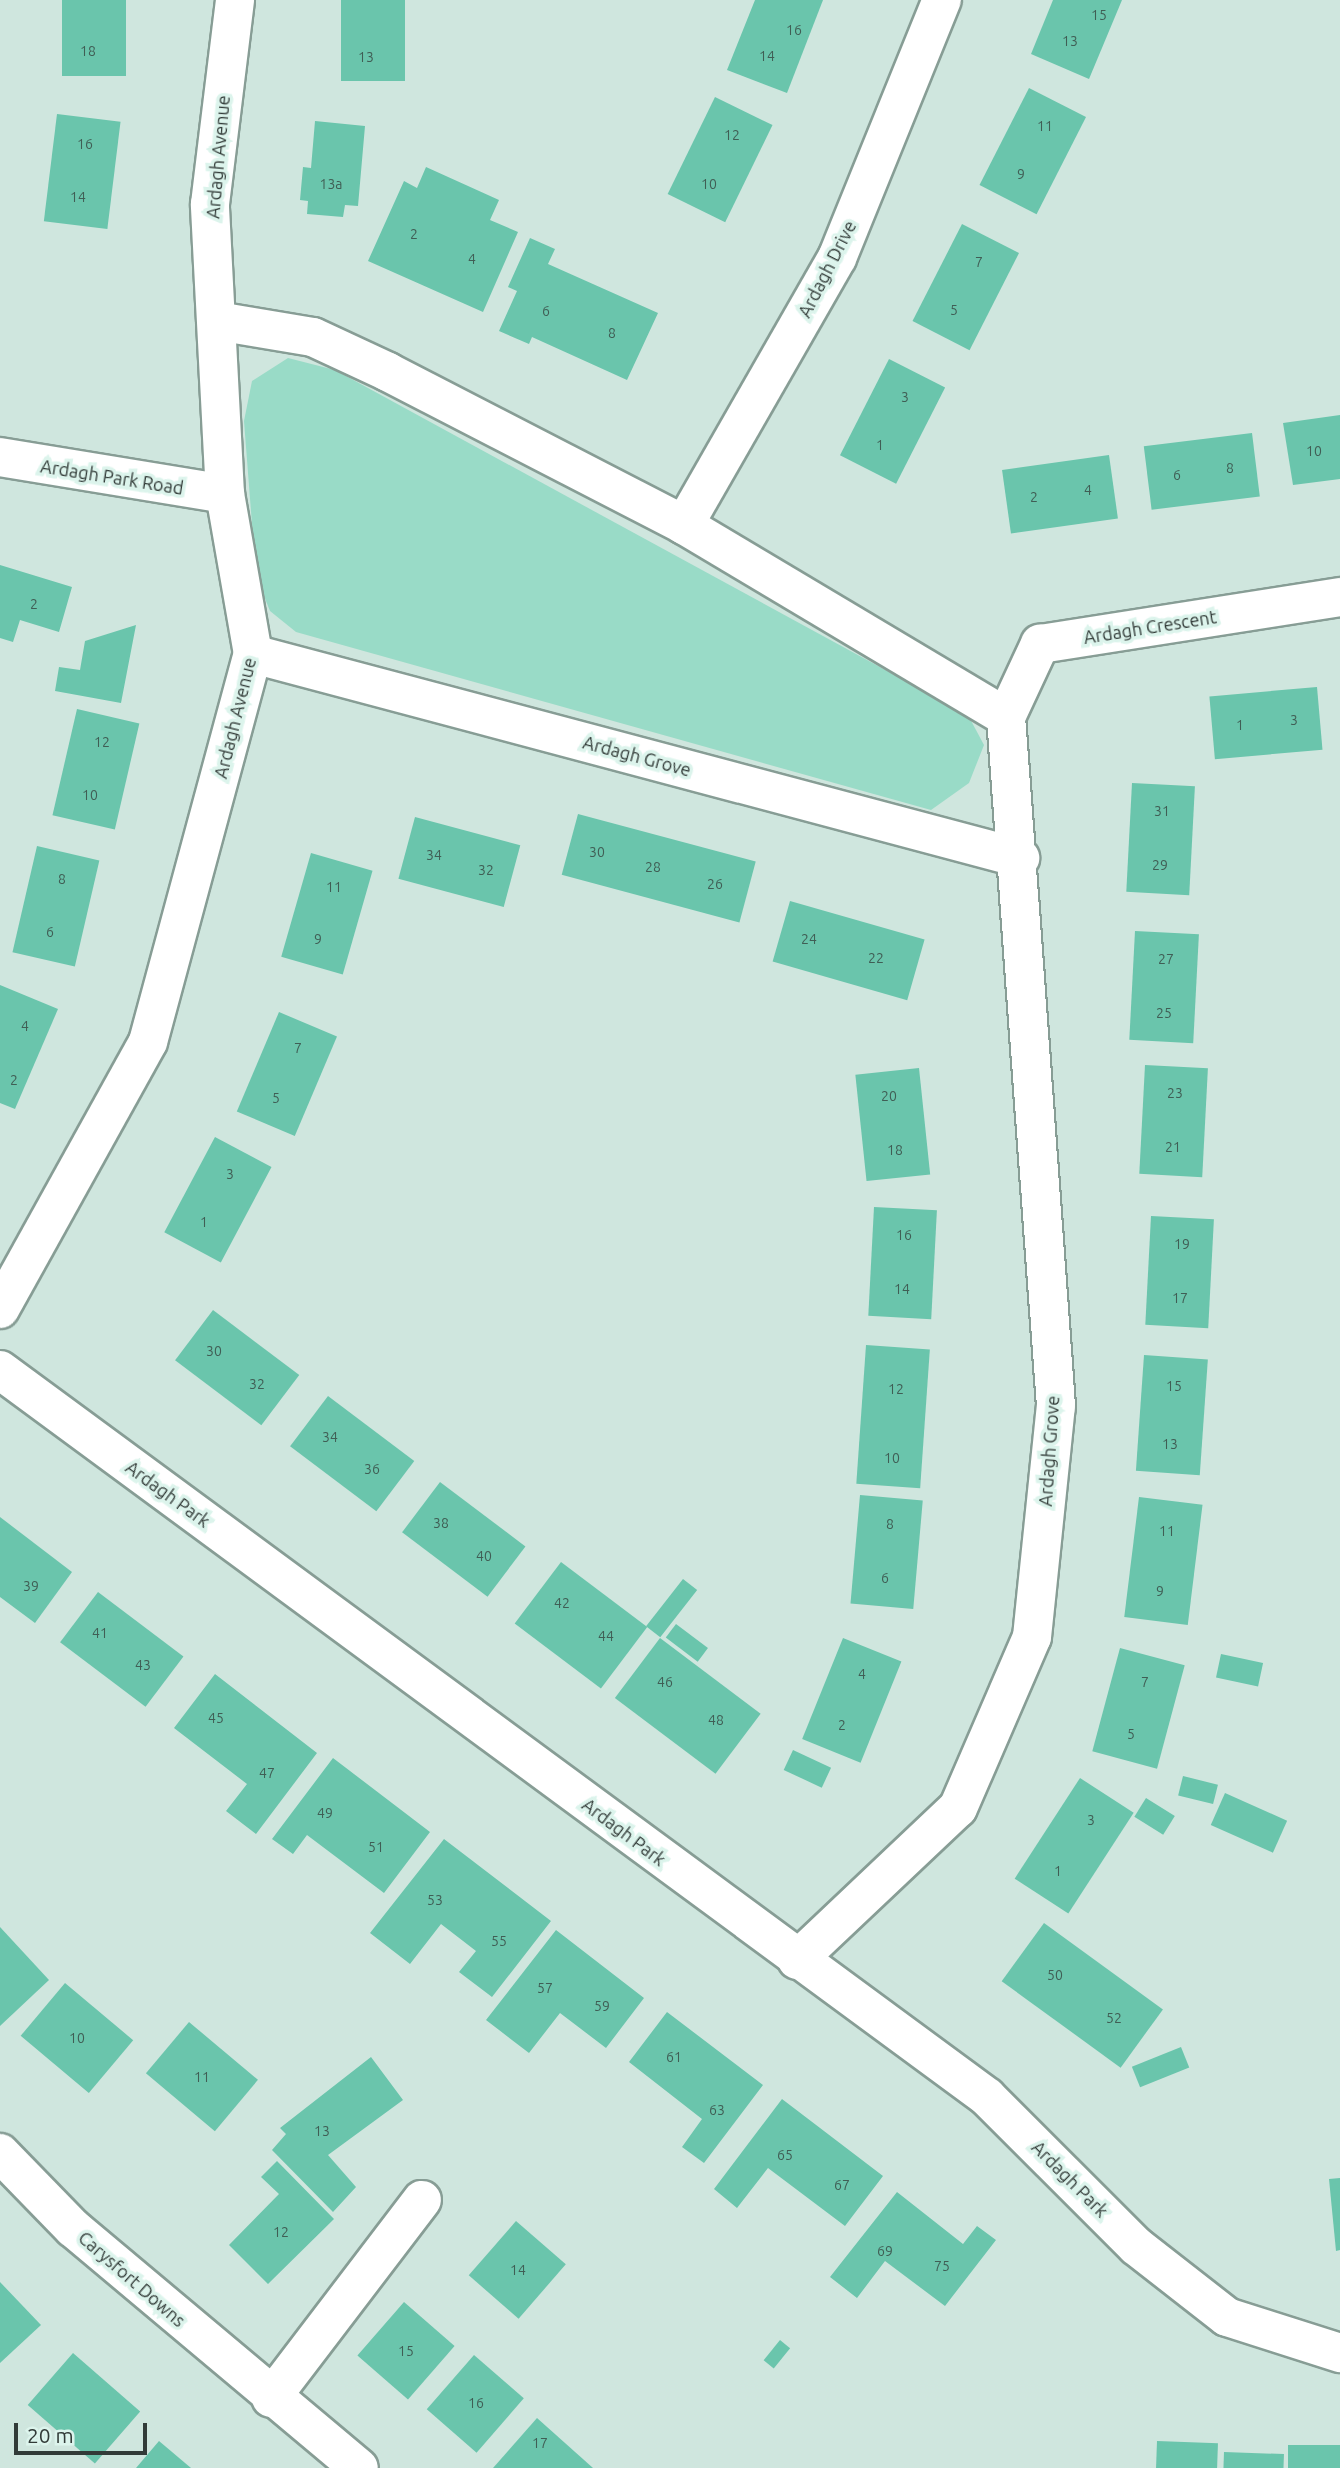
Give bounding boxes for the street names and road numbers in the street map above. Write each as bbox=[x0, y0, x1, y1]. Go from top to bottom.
street label: Ardagh Avenue bbox=[202, 94, 234, 220]
street label: Ardagh Drive bbox=[793, 217, 861, 321]
street label: Ardagh Park Road bbox=[39, 455, 185, 499]
street label: Ardagh Crescent bbox=[1082, 606, 1218, 648]
street label: Ardagh Avenue bbox=[210, 655, 260, 781]
street label: Ardagh Grove bbox=[581, 731, 693, 781]
street label: Ardagh Grove bbox=[1034, 1395, 1064, 1507]
street label: Ardagh Park bbox=[122, 1456, 214, 1532]
street label: Ardagh Park bbox=[578, 1794, 670, 1870]
street label: Ardagh Park bbox=[1027, 2136, 1113, 2222]
street label: Carysfort Downs bbox=[74, 2227, 190, 2331]

